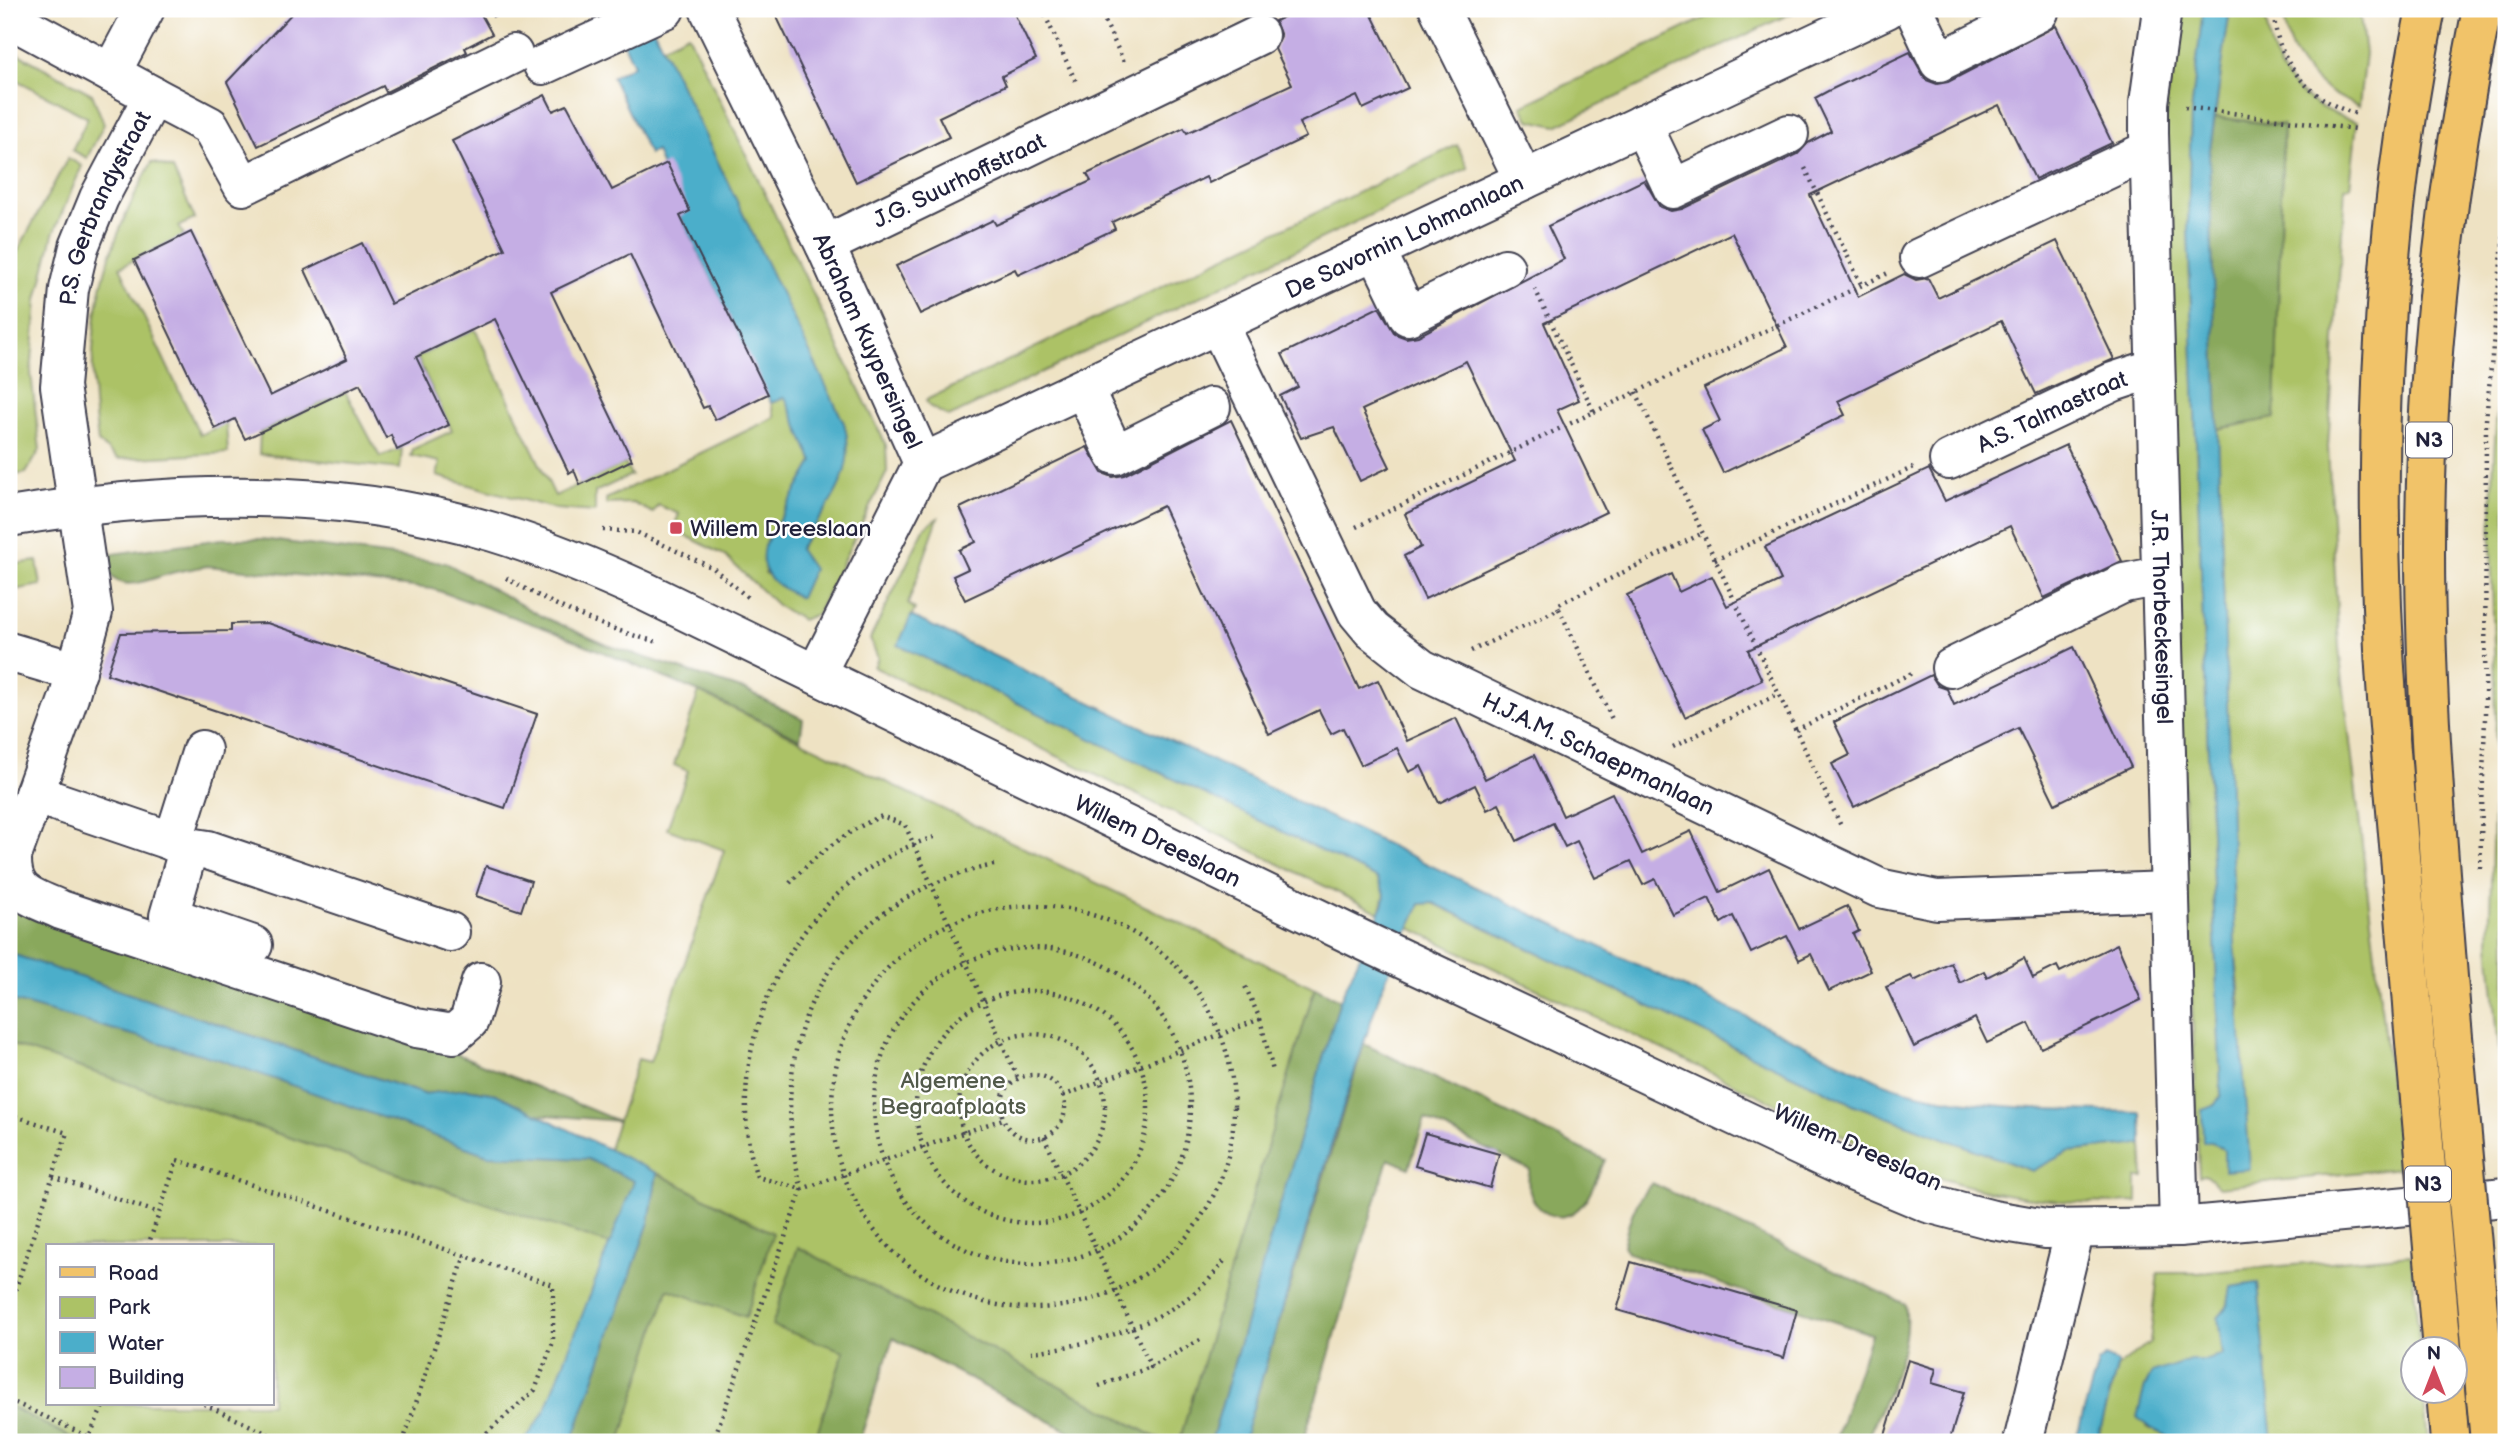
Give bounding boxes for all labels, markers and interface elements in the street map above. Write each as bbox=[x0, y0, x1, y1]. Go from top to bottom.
street label: P.S. Gerbrandystraat bbox=[55, 106, 158, 307]
street label: J.G. Suurhoffstraat bbox=[869, 127, 1050, 235]
street label: De Savornin Lohmanlaan bbox=[1281, 169, 1528, 305]
street label: Abraham Kuypersingel bbox=[806, 229, 928, 454]
street label: A.S. Talmastraat bbox=[1973, 365, 2131, 460]
road number: N3 bbox=[2406, 422, 2452, 458]
street label: J.R. Thorbeckesingel bbox=[2144, 509, 2178, 725]
place label: Willem Dreeslaan bbox=[690, 515, 871, 543]
marker: Willem Dreeslaan bbox=[668, 520, 684, 536]
street label: H.J.A.M. Schaepmanlaan bbox=[1477, 687, 1718, 822]
street label: Willem Dreeslaan bbox=[1070, 789, 1245, 894]
park label: Algemene Begraafplaats bbox=[880, 1067, 1026, 1121]
street label: Willem Dreeslaan bbox=[1769, 1098, 1946, 1198]
road number: N3 bbox=[2405, 1166, 2451, 1202]
legend bbox=[46, 1244, 273, 1406]
text: Road bbox=[108, 1261, 159, 1286]
text: Park bbox=[108, 1295, 151, 1320]
text: Water bbox=[108, 1331, 164, 1356]
north arrow bbox=[2400, 1336, 2470, 1406]
text: N bbox=[2427, 1343, 2441, 1366]
text: Building bbox=[108, 1365, 184, 1390]

